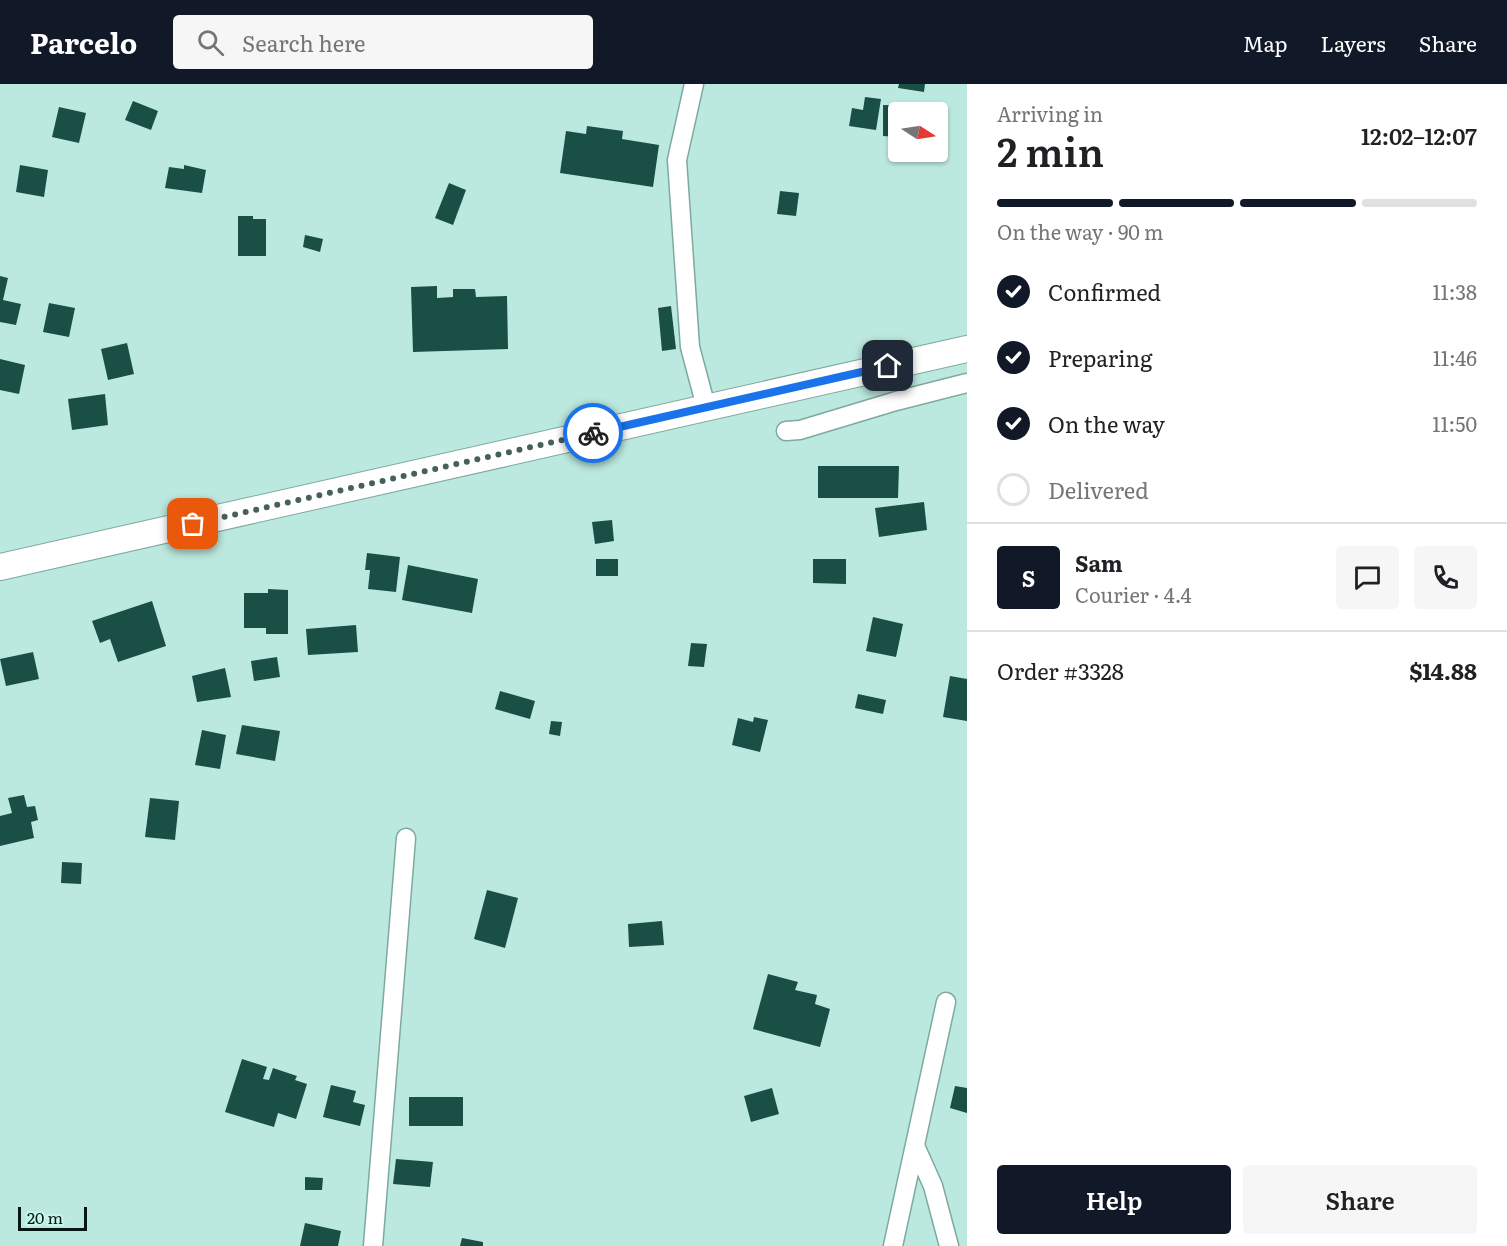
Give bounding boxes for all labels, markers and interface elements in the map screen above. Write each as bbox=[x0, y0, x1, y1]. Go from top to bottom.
search box bbox=[173, 15, 593, 69]
text: Parcelo bbox=[30, 21, 137, 63]
icon: search bbox=[194, 26, 227, 59]
text: Search here bbox=[242, 26, 366, 59]
text: Map bbox=[1243, 27, 1288, 58]
text: Layers bbox=[1321, 27, 1386, 58]
text: Share bbox=[1419, 27, 1477, 58]
text: Arriving in bbox=[997, 98, 1103, 128]
north arrow bbox=[888, 102, 948, 162]
map controls bbox=[888, 102, 948, 162]
text: 12:02–12:07 bbox=[1361, 119, 1477, 152]
text: 2 min bbox=[997, 121, 1104, 179]
text: On the way · 90 m bbox=[997, 216, 1163, 246]
icon: check bbox=[997, 275, 1030, 308]
text: Confirmed bbox=[1048, 275, 1161, 308]
text: 11:38 bbox=[1432, 276, 1477, 306]
pin bbox=[862, 340, 913, 391]
icon: check bbox=[997, 341, 1030, 374]
text: Preparing bbox=[1048, 341, 1152, 374]
text: 11:46 bbox=[1433, 342, 1477, 372]
icon: home bbox=[871, 349, 904, 382]
courier bbox=[563, 403, 623, 463]
icon: check bbox=[997, 407, 1030, 440]
text: On the way bbox=[1048, 407, 1165, 440]
text: 11:50 bbox=[1432, 408, 1477, 438]
icon: bike bbox=[577, 417, 610, 450]
text: Delivered bbox=[1048, 473, 1149, 506]
pin bbox=[167, 498, 218, 549]
icon: bag bbox=[176, 507, 209, 540]
text: Sam bbox=[1075, 546, 1123, 579]
button: chat bbox=[1336, 546, 1399, 609]
button: phone bbox=[1414, 546, 1477, 609]
text: S bbox=[1022, 561, 1035, 594]
text: Courier · 4.4 bbox=[1075, 579, 1192, 609]
text: Order #3328 bbox=[997, 654, 1124, 687]
text: $14.88 bbox=[1409, 654, 1477, 687]
button: Help bbox=[997, 1165, 1231, 1234]
button: Share bbox=[1243, 1165, 1477, 1234]
scale bar bbox=[18, 1204, 87, 1232]
text: 20 m bbox=[27, 1205, 63, 1229]

